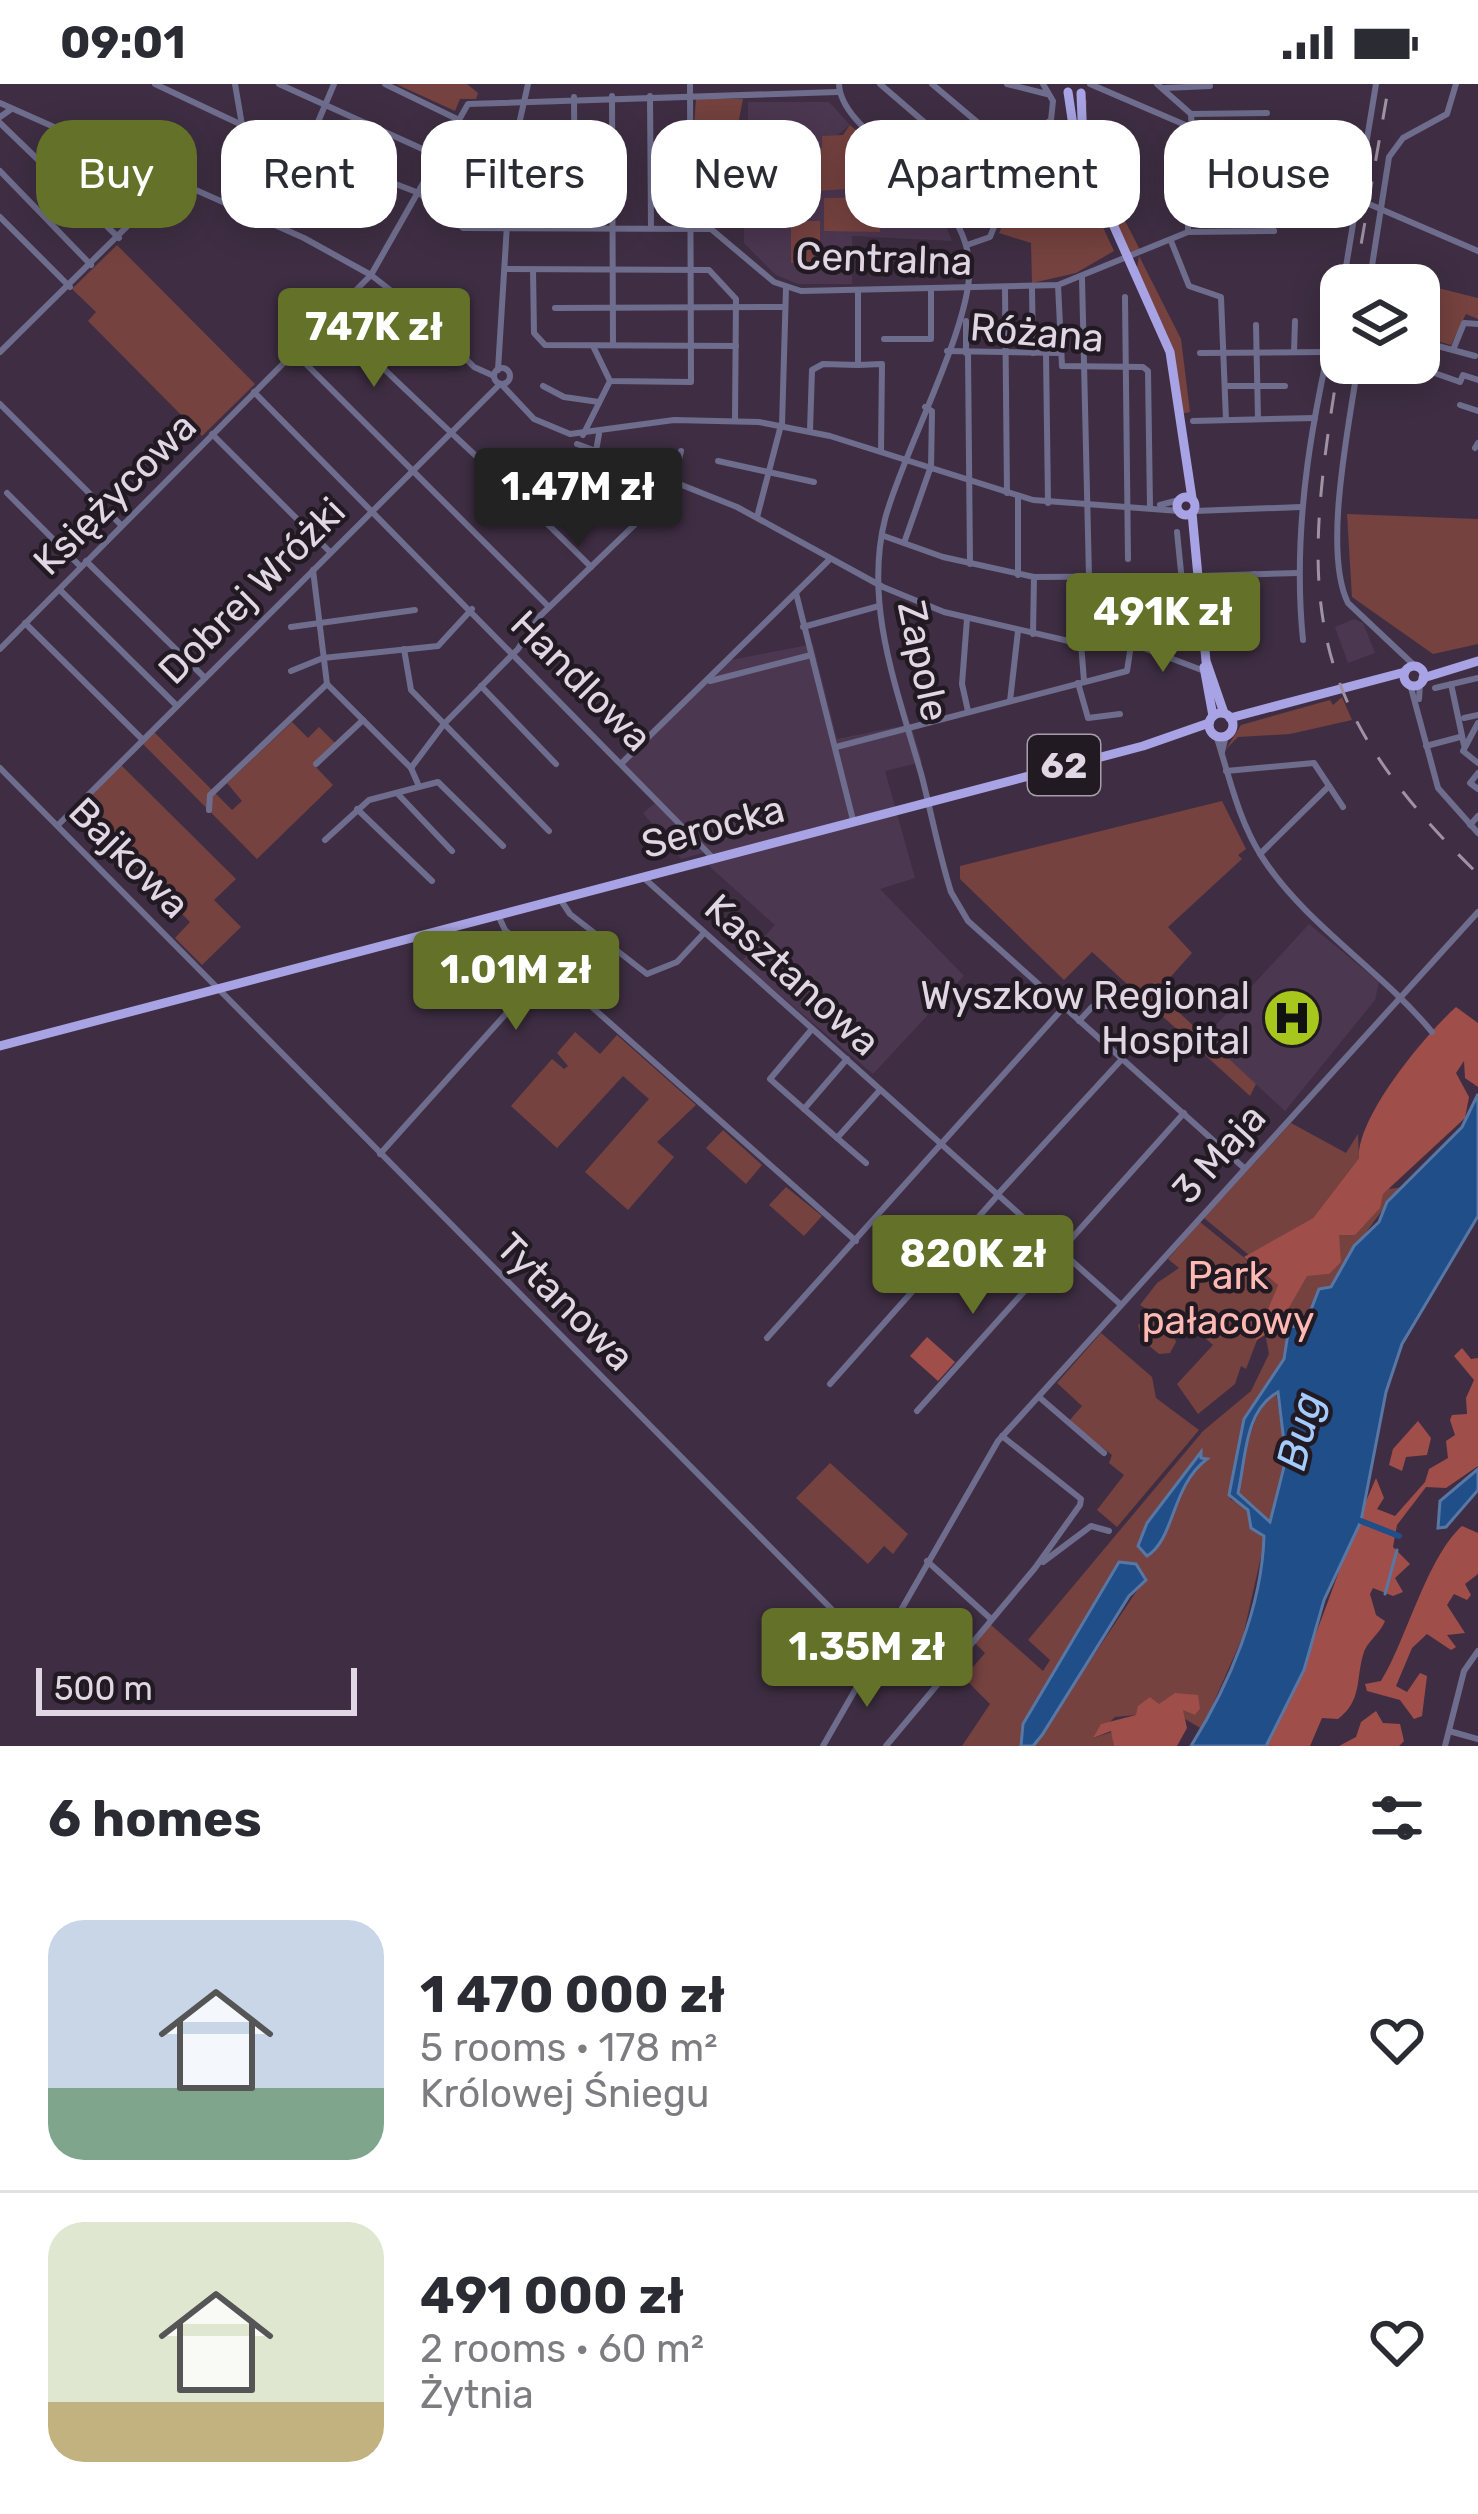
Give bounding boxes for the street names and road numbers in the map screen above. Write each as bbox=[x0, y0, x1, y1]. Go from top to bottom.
street label: Centralna bbox=[795, 233, 973, 285]
street label: Różana bbox=[968, 304, 1106, 362]
street label: Księżycowa bbox=[24, 403, 206, 585]
street label: Dobrej Wróżki bbox=[149, 488, 355, 694]
street label: Zapole bbox=[888, 597, 958, 725]
street label: Handlowa bbox=[501, 601, 661, 761]
road number: 62 bbox=[1028, 735, 1100, 795]
street label: Serocka bbox=[637, 786, 789, 868]
street label: Bajkowa bbox=[59, 788, 199, 928]
street label: Kasztanowa bbox=[695, 885, 889, 1065]
street label: 3 Maja bbox=[1163, 1095, 1275, 1213]
street label: Tytanowa bbox=[487, 1224, 643, 1380]

